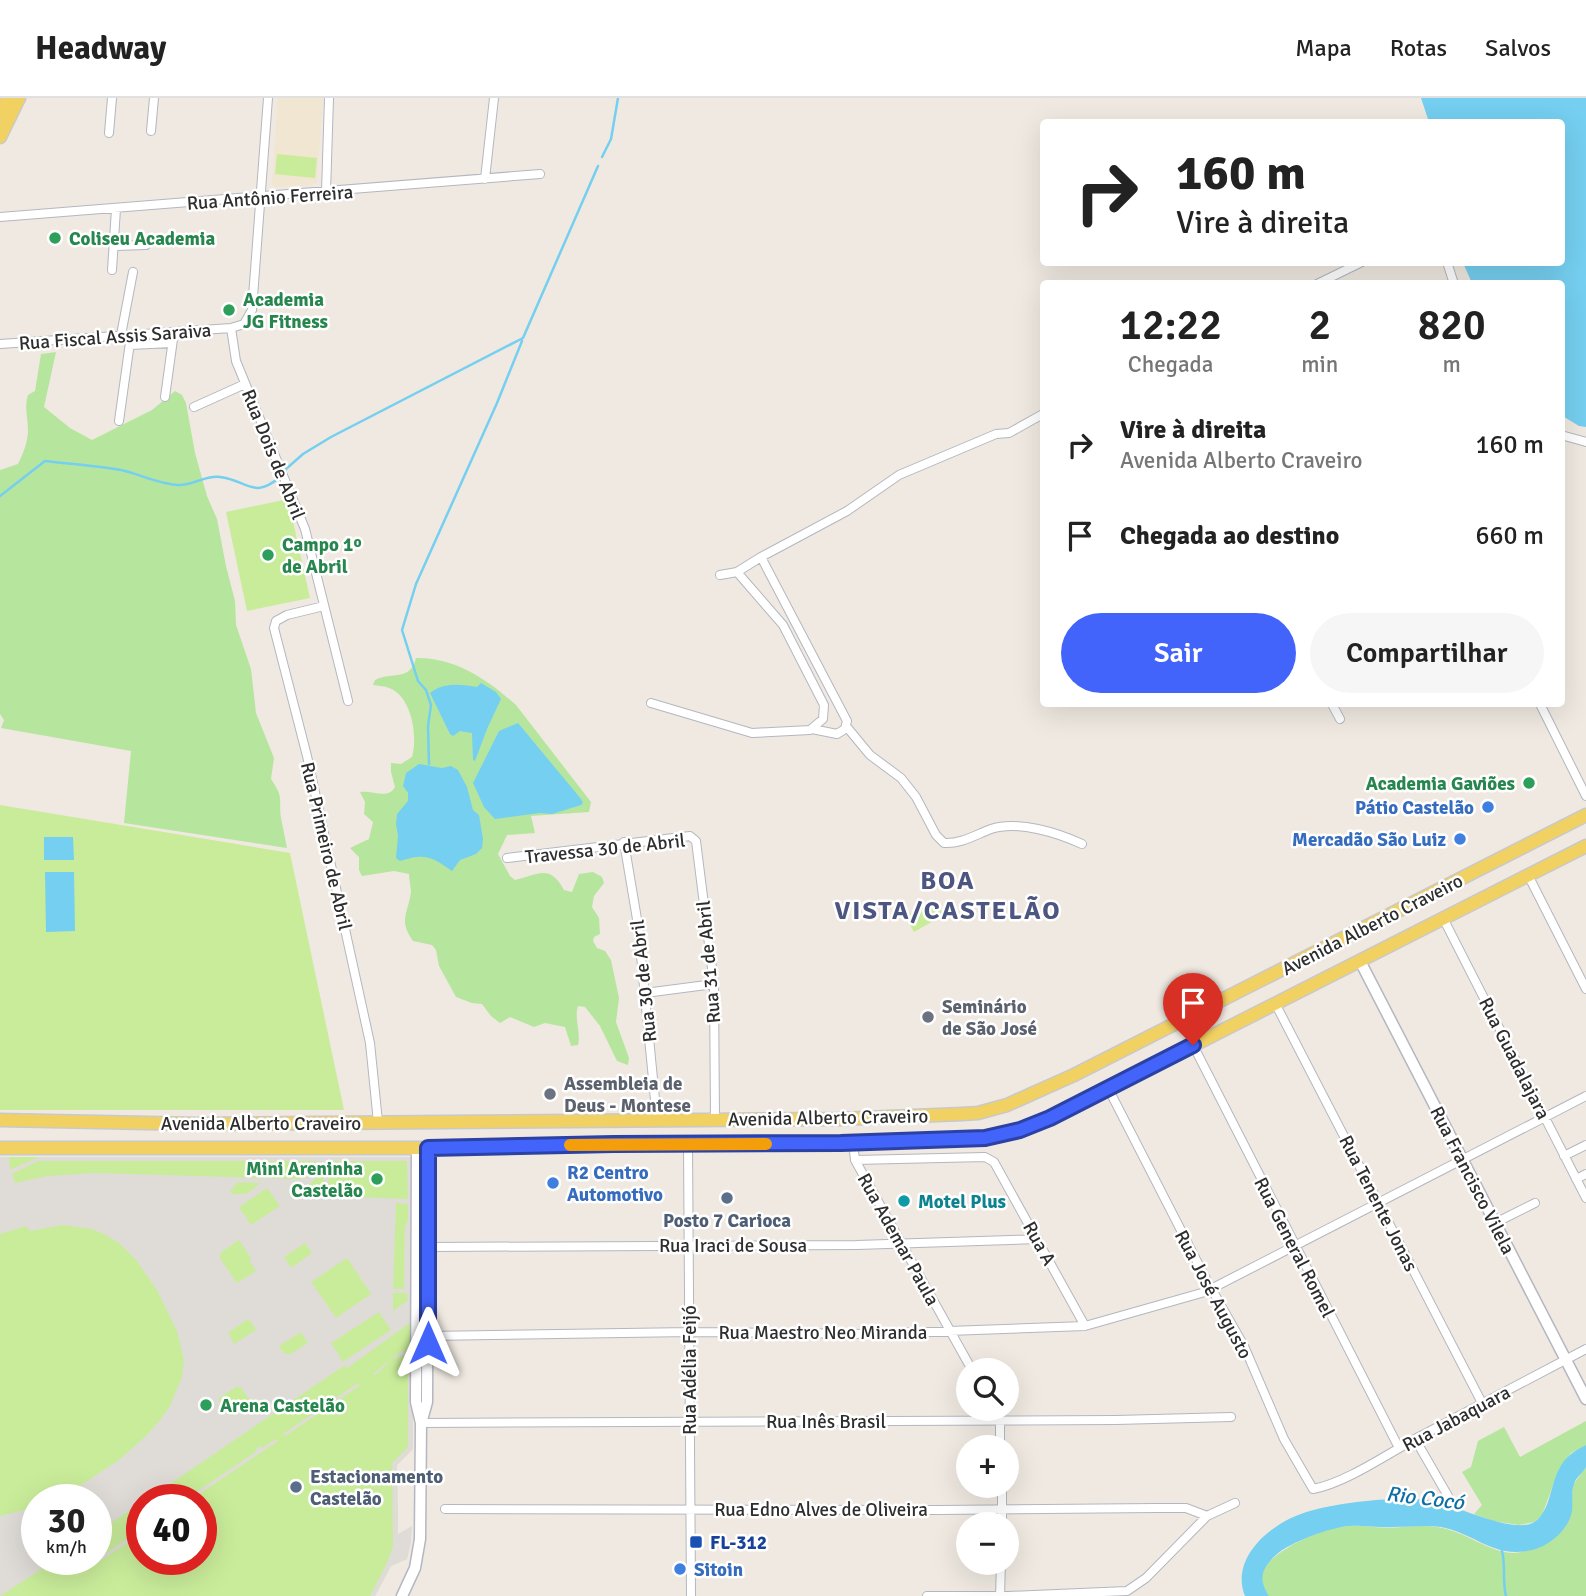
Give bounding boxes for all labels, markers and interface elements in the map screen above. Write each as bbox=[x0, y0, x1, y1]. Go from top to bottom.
text: Headway bbox=[35, 28, 166, 69]
text: Mapa bbox=[1295, 33, 1352, 63]
text: Rotas bbox=[1390, 33, 1447, 63]
text: Salvos bbox=[1485, 33, 1551, 63]
text: 160 m bbox=[1176, 143, 1306, 203]
icon: right bbox=[1061, 147, 1152, 238]
street label: Rua Antônio Ferreira bbox=[186, 180, 354, 216]
text: Vire à direita bbox=[1176, 203, 1349, 242]
place label: Coliseu Academia bbox=[69, 227, 215, 251]
marker: Coliseu Academia bbox=[47, 230, 63, 246]
place label: Academia JG Fitness bbox=[243, 288, 328, 334]
text: 12:22 bbox=[1119, 300, 1222, 351]
text: 2 bbox=[1308, 300, 1331, 351]
text: 820 bbox=[1418, 300, 1486, 351]
marker: Academia JG Fitness bbox=[221, 302, 237, 318]
street label: Rua Fiscal Assis Saraiva bbox=[18, 318, 212, 356]
text: Chegada bbox=[1128, 350, 1213, 379]
text: min bbox=[1301, 350, 1338, 379]
text: m bbox=[1442, 350, 1461, 379]
street label: Rua Dois de Abril bbox=[236, 386, 310, 523]
text: Vire à direita bbox=[1120, 414, 1266, 446]
icon: right bbox=[1061, 426, 1099, 464]
text: 160 m bbox=[1475, 429, 1544, 461]
text: Avenida Alberto Craveiro bbox=[1120, 446, 1363, 475]
icon: arrive bbox=[1061, 517, 1099, 555]
text: Chegada ao destino bbox=[1120, 520, 1339, 552]
text: 660 m bbox=[1475, 520, 1544, 552]
place label: Campo 1º de Abril bbox=[282, 533, 362, 579]
marker: Campo 1º de Abril bbox=[260, 547, 276, 563]
button: Sair bbox=[1061, 613, 1296, 693]
button: Compartilhar bbox=[1310, 613, 1544, 693]
street label: Rua Primeiro de Abril bbox=[295, 760, 357, 933]
place label: Academia Gaviões bbox=[1366, 772, 1515, 796]
marker: Academia Gaviões bbox=[1521, 775, 1537, 791]
place label: Pátio Castelão bbox=[1355, 796, 1474, 820]
marker: Pátio Castelão bbox=[1480, 799, 1496, 815]
place label: Mercadão São Luiz bbox=[1292, 828, 1446, 852]
street label: Travessa 30 de Abril bbox=[524, 829, 686, 869]
marker: Mercadão São Luiz bbox=[1452, 831, 1468, 847]
district label: BOA VISTA/CASTELÃO bbox=[834, 865, 1062, 927]
street label: Avenida Alberto Craveiro bbox=[1278, 869, 1467, 981]
street label: Rua 31 de Abril bbox=[692, 899, 726, 1024]
street label: Rua 30 de Abril bbox=[626, 918, 662, 1043]
pin bbox=[1163, 973, 1223, 1045]
icon: arrive bbox=[1174, 984, 1212, 1022]
street label: Rua Guadalajara bbox=[1473, 993, 1555, 1123]
place label: Seminário de São José bbox=[942, 995, 1037, 1041]
marker: Seminário de São José bbox=[920, 1009, 936, 1025]
place label: Assembleia de Deus - Montese bbox=[564, 1072, 691, 1118]
marker: Assembleia de Deus - Montese bbox=[542, 1086, 558, 1102]
street label: Rua Francisco Vilela bbox=[1424, 1102, 1520, 1259]
street label: Avenida Alberto Craveiro bbox=[728, 1104, 928, 1132]
street label: Avenida Alberto Craveiro bbox=[161, 1112, 361, 1136]
street label: Rua Tenente Jonas bbox=[1333, 1131, 1423, 1276]
place label: Mini Areninha Castelão bbox=[246, 1157, 363, 1203]
place label: R2 Centro Automotivo bbox=[567, 1161, 663, 1207]
street label: Rua Ademar Paula bbox=[852, 1169, 944, 1310]
marker: Mini Areninha Castelão bbox=[369, 1171, 385, 1187]
street label: Rua General Romel bbox=[1248, 1173, 1340, 1322]
marker: R2 Centro Automotivo bbox=[545, 1175, 561, 1191]
marker: Posto 7 Carioca bbox=[719, 1190, 735, 1206]
place label: Motel Plus bbox=[918, 1190, 1006, 1214]
marker: Motel Plus bbox=[896, 1193, 912, 1209]
place label: Posto 7 Carioca bbox=[663, 1209, 791, 1233]
street label: Rua A bbox=[1017, 1217, 1061, 1270]
street label: Rua José Augusto bbox=[1169, 1226, 1257, 1363]
street label: Rua Iraci de Sousa bbox=[659, 1234, 807, 1258]
street label: Rua Adélia Feijó bbox=[678, 1305, 702, 1435]
position arrow bbox=[391, 1306, 465, 1380]
street label: Rua Maestro Neo Miranda bbox=[719, 1321, 927, 1345]
map controls bbox=[956, 1358, 1019, 1575]
button: search bbox=[956, 1358, 1019, 1421]
street label: Rua Jabaquara bbox=[1398, 1380, 1515, 1457]
place label: Arena Castelão bbox=[220, 1394, 345, 1418]
marker: Arena Castelão bbox=[198, 1397, 214, 1413]
street label: Rua Inês Brasil bbox=[766, 1410, 886, 1434]
button: + bbox=[956, 1435, 1019, 1498]
place label: Estacionamento Castelão bbox=[310, 1465, 443, 1511]
marker: Estacionamento Castelão bbox=[288, 1479, 304, 1495]
water label: Rio Cocó bbox=[1385, 1480, 1466, 1516]
speed limit sign: 40 bbox=[126, 1484, 217, 1575]
street label: Rua Edno Alves de Oliveira bbox=[714, 1498, 928, 1522]
text: 30 bbox=[48, 1499, 85, 1542]
button: − bbox=[956, 1512, 1019, 1575]
place label: FL-312 bbox=[710, 1531, 767, 1555]
marker: FL-312 bbox=[688, 1534, 704, 1550]
text: km/h bbox=[46, 1536, 87, 1558]
place label: Sitoin bbox=[694, 1558, 743, 1582]
marker: Sitoin bbox=[672, 1561, 688, 1577]

